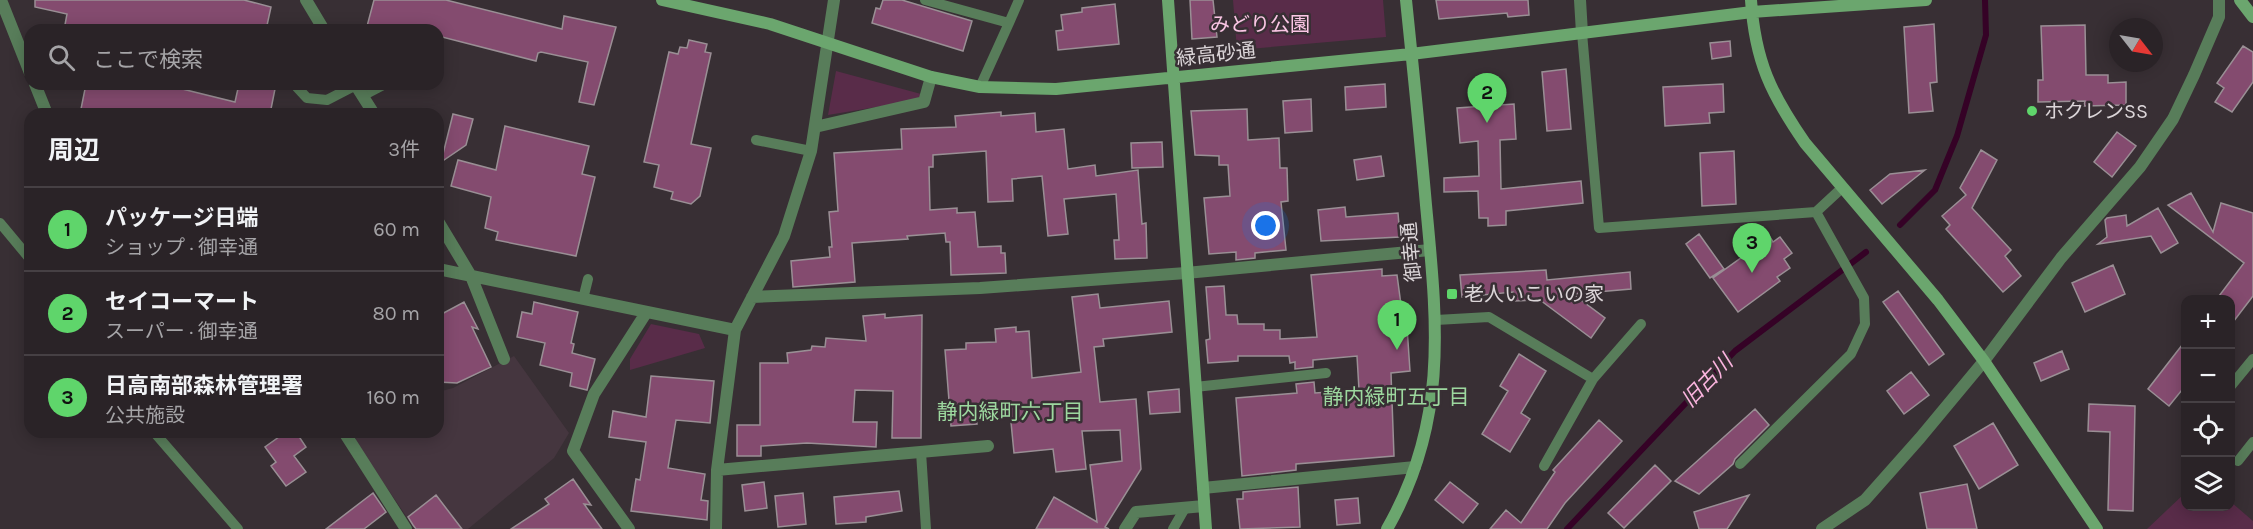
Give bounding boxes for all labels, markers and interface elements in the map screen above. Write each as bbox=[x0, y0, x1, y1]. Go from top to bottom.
park label: みどり公園 bbox=[1210, 13, 1310, 36]
north arrow bbox=[2109, 18, 2163, 72]
search box bbox=[24, 24, 444, 90]
street label: 緑高砂通 bbox=[1175, 39, 1257, 70]
icon: search bbox=[45, 41, 78, 74]
text: ここで検索 bbox=[93, 47, 203, 73]
pin: 2 bbox=[1468, 74, 1506, 123]
place label: ホクレンSS bbox=[2044, 100, 2148, 123]
marker: ホクレンSS bbox=[2025, 104, 2039, 118]
text: 周辺 bbox=[48, 135, 100, 166]
text: 3件 bbox=[388, 138, 420, 161]
text: パッケージ日端 bbox=[105, 205, 259, 231]
your location bbox=[1251, 211, 1280, 240]
text: 1 bbox=[64, 218, 71, 241]
text: 60 m bbox=[373, 218, 420, 241]
street label: 御幸通 bbox=[1397, 221, 1426, 283]
pin: 3 bbox=[1732, 224, 1772, 273]
text: ショップ · 御幸通 bbox=[105, 236, 258, 259]
place label: 老人いこいの家 bbox=[1464, 283, 1604, 306]
marker: 老人いこいの家 bbox=[1445, 287, 1459, 301]
text: セイコーマート bbox=[105, 289, 259, 315]
map controls bbox=[2181, 295, 2235, 511]
button: + bbox=[2181, 295, 2235, 349]
pin: 1 bbox=[1378, 300, 1416, 350]
text: 2 bbox=[61, 302, 74, 325]
text: 80 m bbox=[372, 302, 420, 325]
text: スーパー · 御幸通 bbox=[105, 320, 258, 343]
water label: 旧古川 bbox=[1676, 349, 1739, 412]
button: − bbox=[2181, 349, 2235, 403]
text: 日高南部森林管理署 bbox=[105, 373, 303, 399]
district label: 静内緑町五丁目 bbox=[1323, 385, 1470, 409]
text: 3 bbox=[61, 386, 74, 409]
text: 160 m bbox=[367, 386, 420, 409]
district label: 静内緑町六丁目 bbox=[937, 400, 1084, 424]
button: locate bbox=[2181, 403, 2235, 457]
text: 公共施設 bbox=[105, 404, 185, 427]
button: layers bbox=[2181, 457, 2235, 511]

